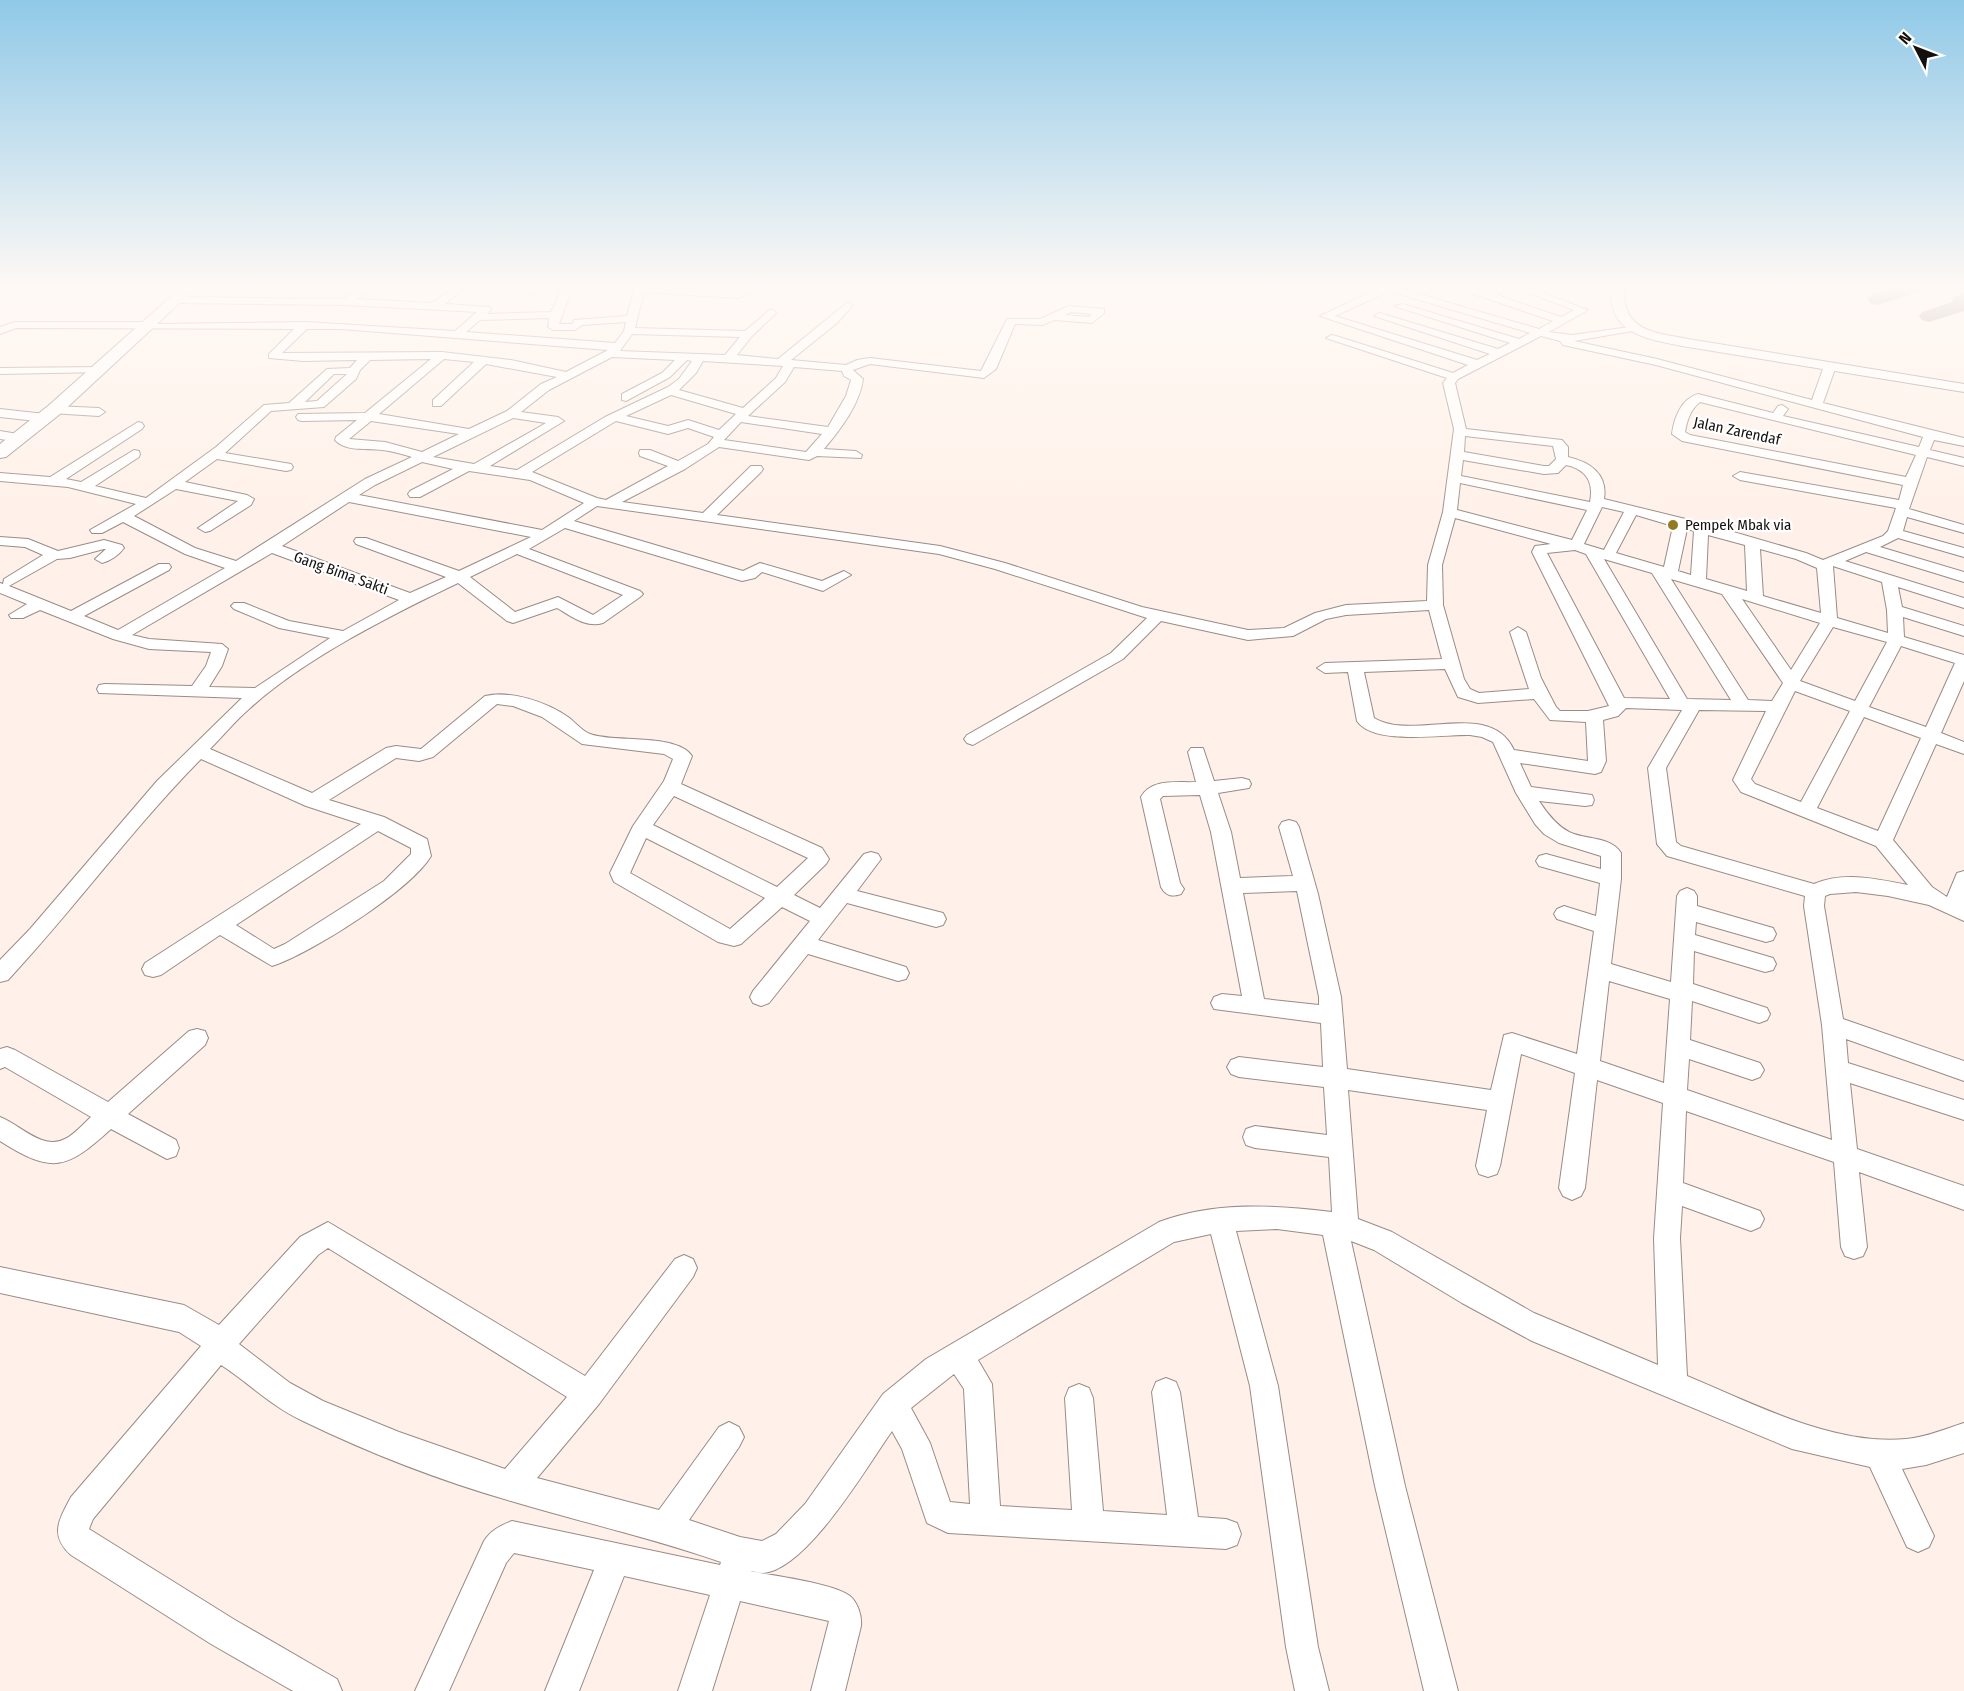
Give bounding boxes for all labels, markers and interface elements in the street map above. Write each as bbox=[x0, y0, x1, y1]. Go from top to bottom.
north arrow bbox=[1886, 18, 1946, 78]
text: N bbox=[1895, 28, 1915, 48]
street label: Jalan Zarendaf bbox=[1692, 413, 1783, 449]
place label: Pempek Mbak via bbox=[1685, 516, 1791, 534]
marker: Pempek Mbak via bbox=[1666, 518, 1680, 532]
street label: Gang Bima Sakti bbox=[291, 548, 391, 598]

